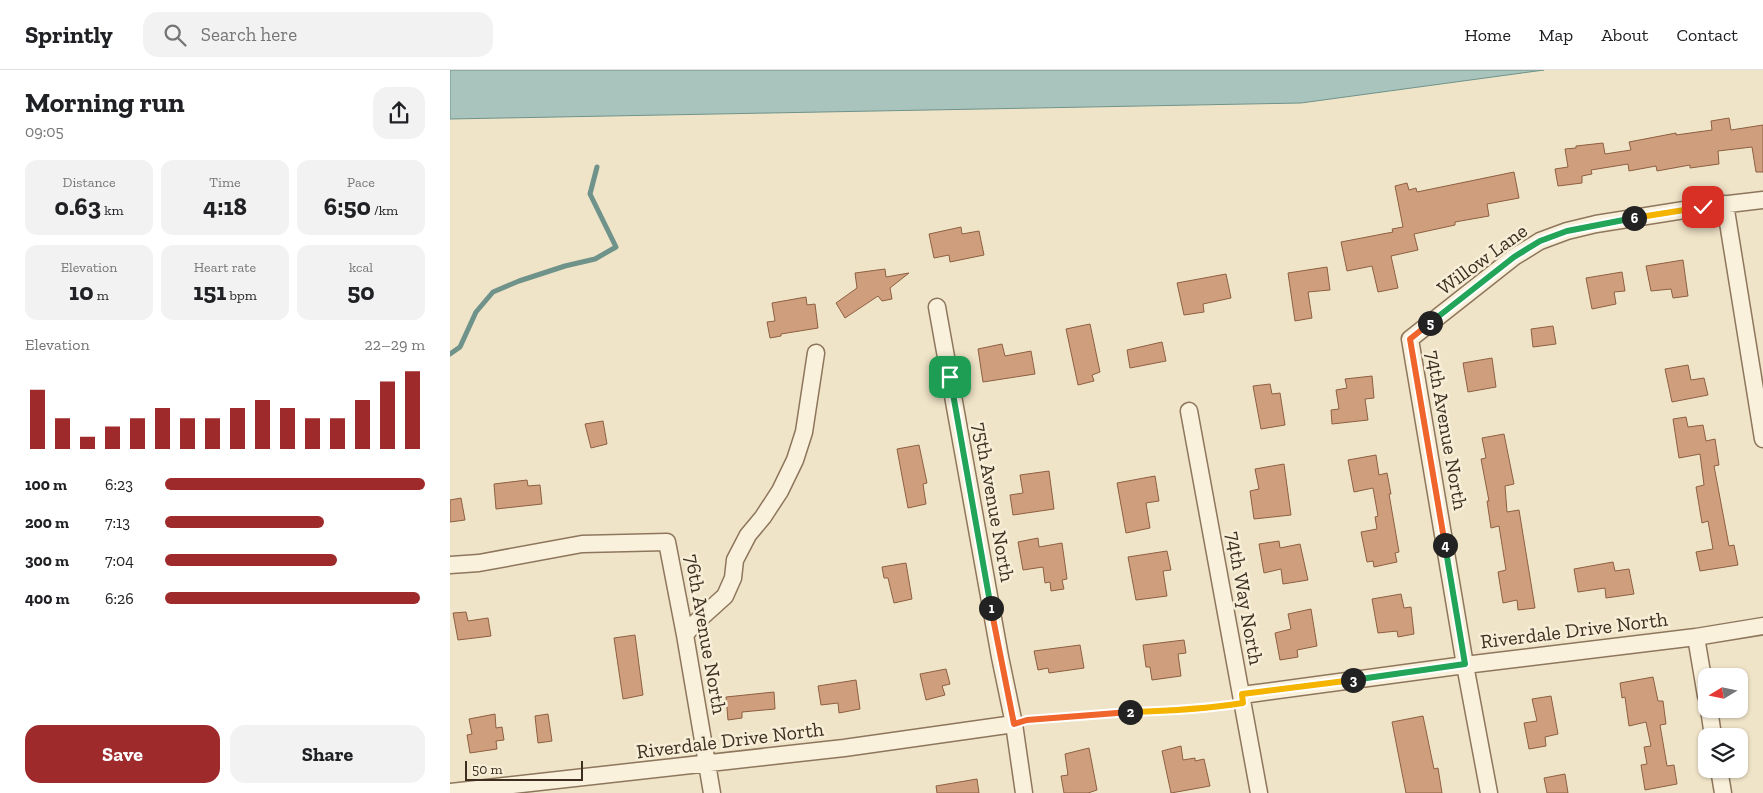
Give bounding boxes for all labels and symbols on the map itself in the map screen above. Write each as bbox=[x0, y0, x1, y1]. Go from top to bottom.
pin bbox=[1682, 186, 1724, 228]
pin: 6 bbox=[1622, 206, 1646, 230]
street label: Willow Lane bbox=[1432, 218, 1532, 300]
pin: 5 bbox=[1418, 310, 1442, 336]
street label: 74th Avenue North bbox=[1421, 348, 1473, 512]
pin bbox=[929, 356, 971, 398]
street label: 75th Avenue North bbox=[968, 420, 1020, 584]
street label: 74th Way North bbox=[1221, 529, 1269, 667]
pin: 4 bbox=[1432, 532, 1458, 558]
street label: 76th Avenue North bbox=[680, 552, 732, 717]
pin: 1 bbox=[978, 596, 1004, 620]
street label: Riverdale Drive North bbox=[1479, 607, 1670, 653]
pin: 3 bbox=[1340, 668, 1366, 692]
north arrow bbox=[1698, 668, 1748, 718]
pin: 2 bbox=[1118, 700, 1142, 724]
street label: Riverdale Drive North bbox=[635, 717, 826, 763]
scale bar bbox=[465, 758, 582, 781]

